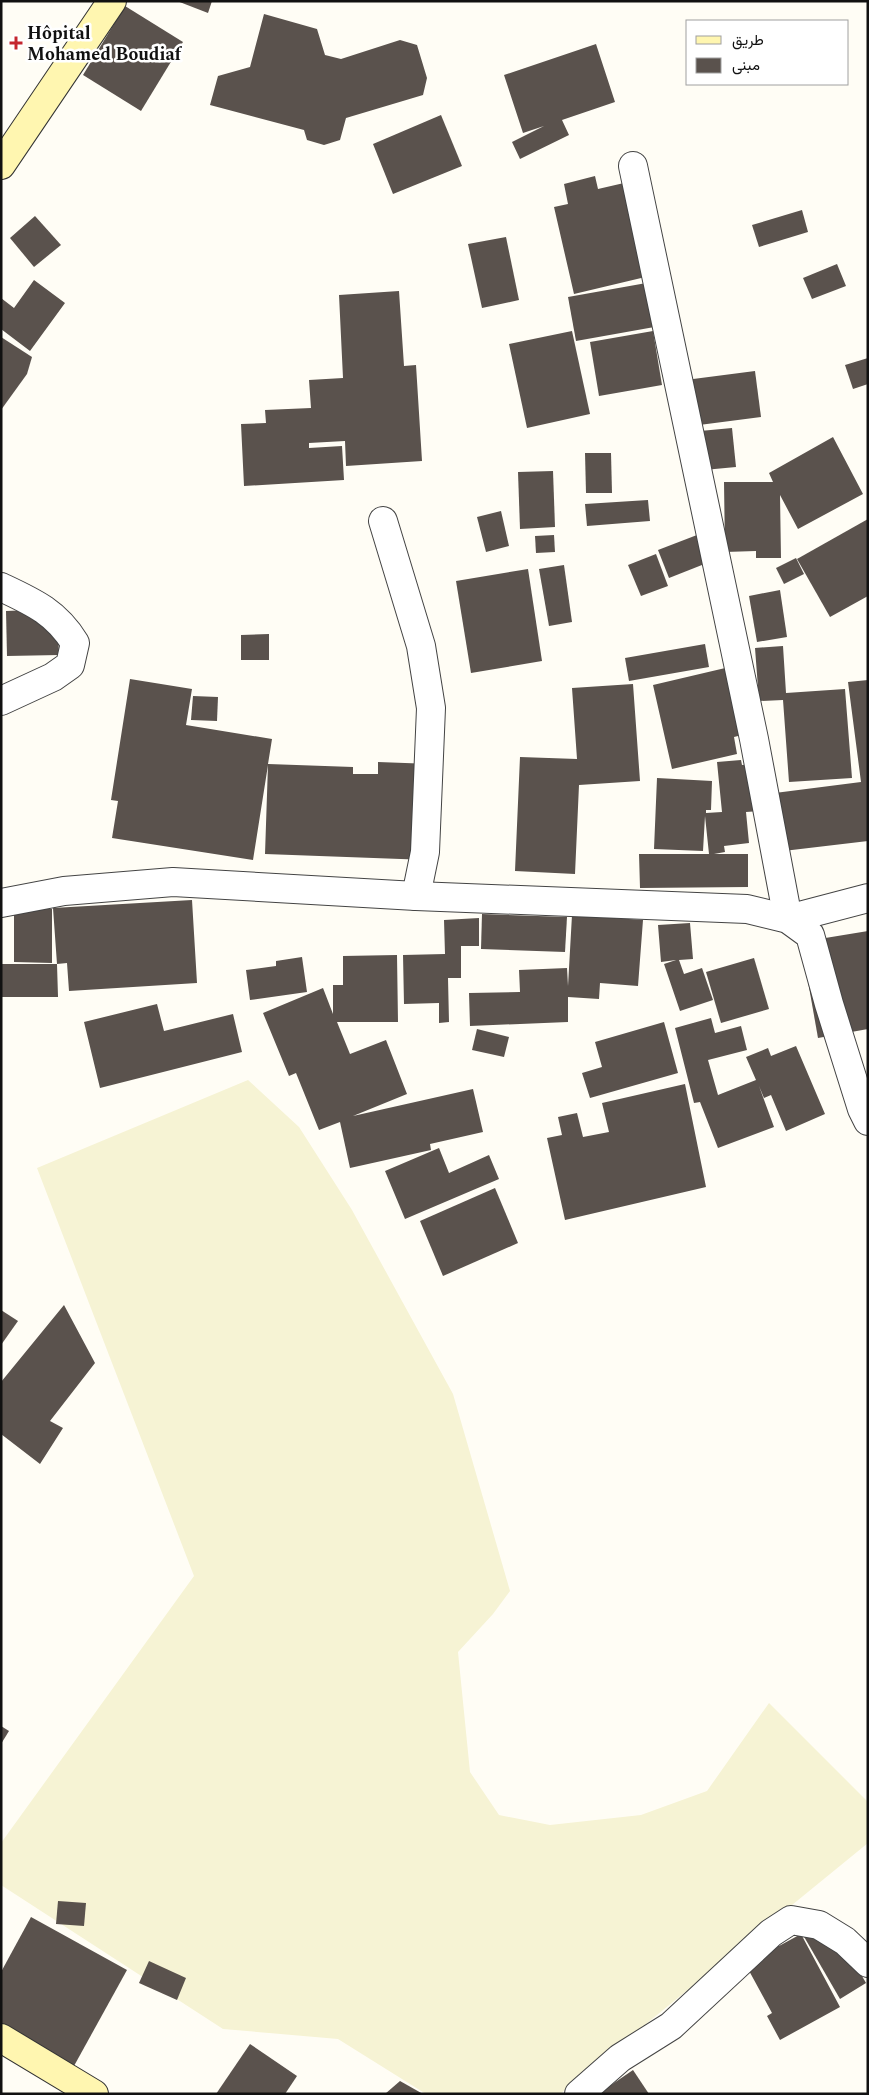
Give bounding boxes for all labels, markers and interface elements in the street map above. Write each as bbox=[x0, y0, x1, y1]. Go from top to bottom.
place label: Hôpital Mohamed Boudiaf bbox=[27, 20, 183, 68]
legend bbox=[686, 20, 849, 85]
text: طريق bbox=[732, 29, 764, 52]
marker: Hôpital Mohamed Boudiaf bbox=[9, 36, 23, 50]
text: مبنى bbox=[732, 54, 760, 77]

